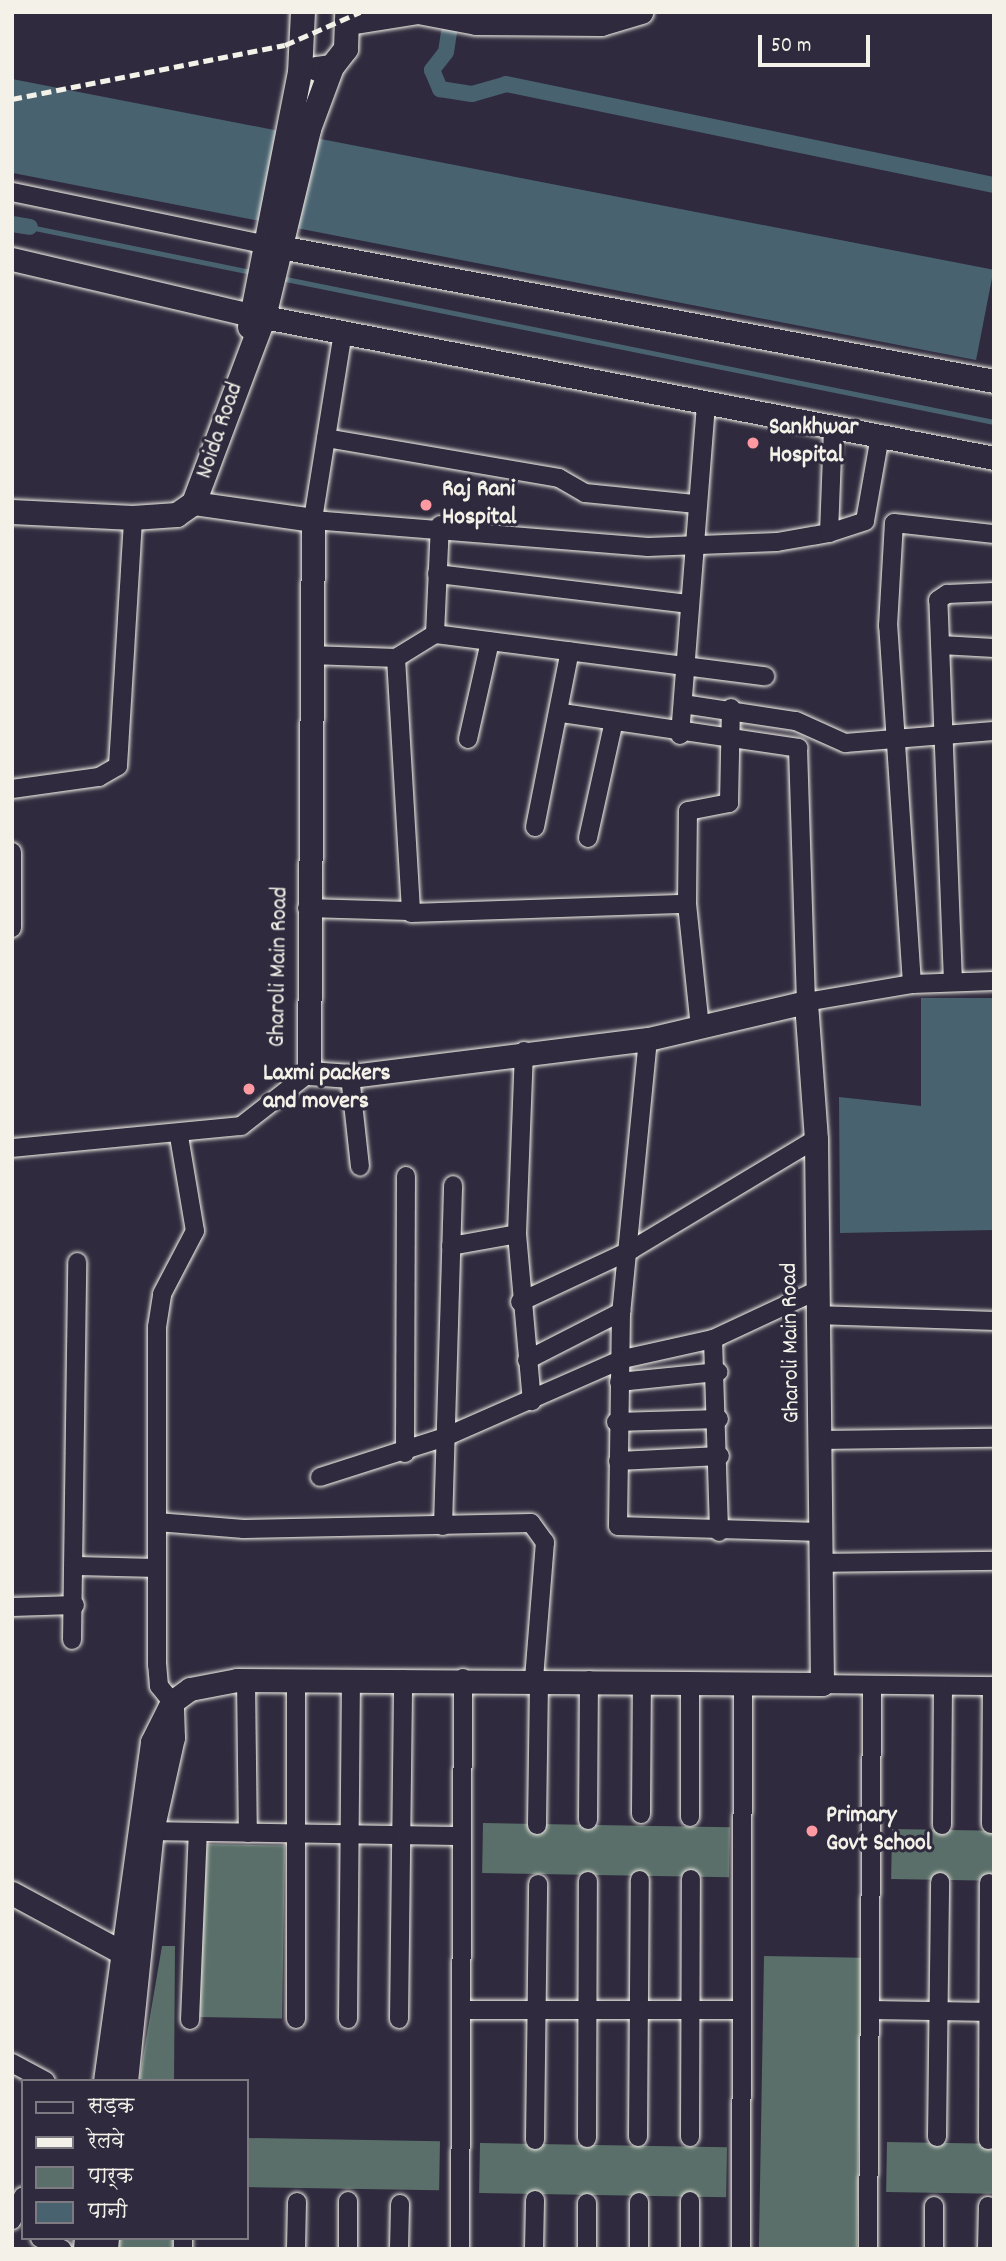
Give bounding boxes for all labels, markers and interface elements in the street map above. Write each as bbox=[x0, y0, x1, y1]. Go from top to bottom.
scale bar bbox=[761, 21, 873, 65]
text: 50 m bbox=[771, 32, 811, 62]
street label: Noida Road bbox=[191, 379, 251, 483]
place label: Sankhwar Hospital bbox=[769, 415, 858, 471]
marker: Sankhwar Hospital bbox=[743, 433, 763, 453]
place label: Raj Rani Hospital bbox=[442, 477, 516, 533]
marker: Raj Rani Hospital bbox=[416, 495, 436, 515]
street label: Gharoli Main Road bbox=[264, 886, 296, 1048]
place label: Laxmi packers and movers bbox=[263, 1061, 391, 1117]
marker: Laxmi packers and movers bbox=[241, 1081, 257, 1097]
street label: Gharoli Main Road bbox=[776, 1262, 808, 1424]
place label: Primary Govt School bbox=[826, 1803, 931, 1859]
marker: Primary Govt School bbox=[804, 1823, 820, 1839]
legend bbox=[21, 2079, 248, 2240]
text: सड़क bbox=[88, 2093, 134, 2123]
text: रेलवे bbox=[88, 2128, 124, 2158]
text: पार्क bbox=[88, 2163, 134, 2193]
text: पानी bbox=[88, 2198, 127, 2228]

